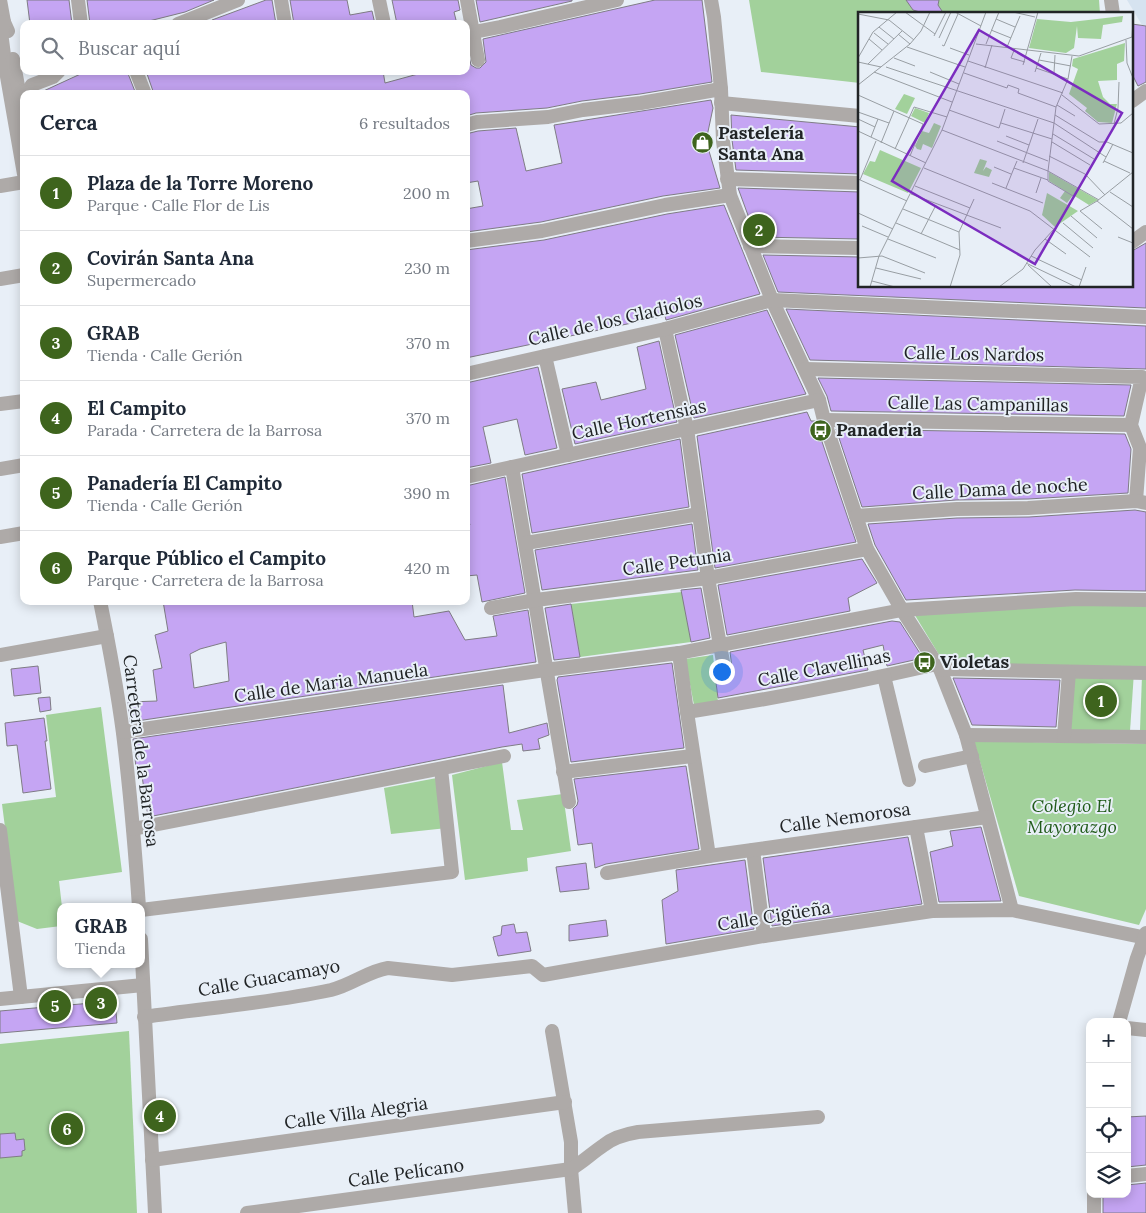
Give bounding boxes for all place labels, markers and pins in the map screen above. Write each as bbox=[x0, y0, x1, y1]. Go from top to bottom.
place label: Pastelería Santa Ana bbox=[718, 121, 805, 165]
shop icon: Pastelería Santa Ana bbox=[690, 131, 714, 155]
pin: 2 bbox=[743, 211, 775, 249]
bus stop icon: Panaderia bbox=[808, 418, 832, 442]
place label: Panaderia bbox=[836, 418, 923, 441]
bus stop icon: Violetas bbox=[912, 650, 936, 674]
place label: Violetas bbox=[940, 650, 1009, 673]
pin: 1 bbox=[1085, 682, 1117, 720]
pin: 3 bbox=[85, 984, 117, 1022]
pin: 5 bbox=[39, 987, 71, 1025]
pin: 4 bbox=[144, 1097, 176, 1135]
pin: 6 bbox=[51, 1110, 83, 1148]

